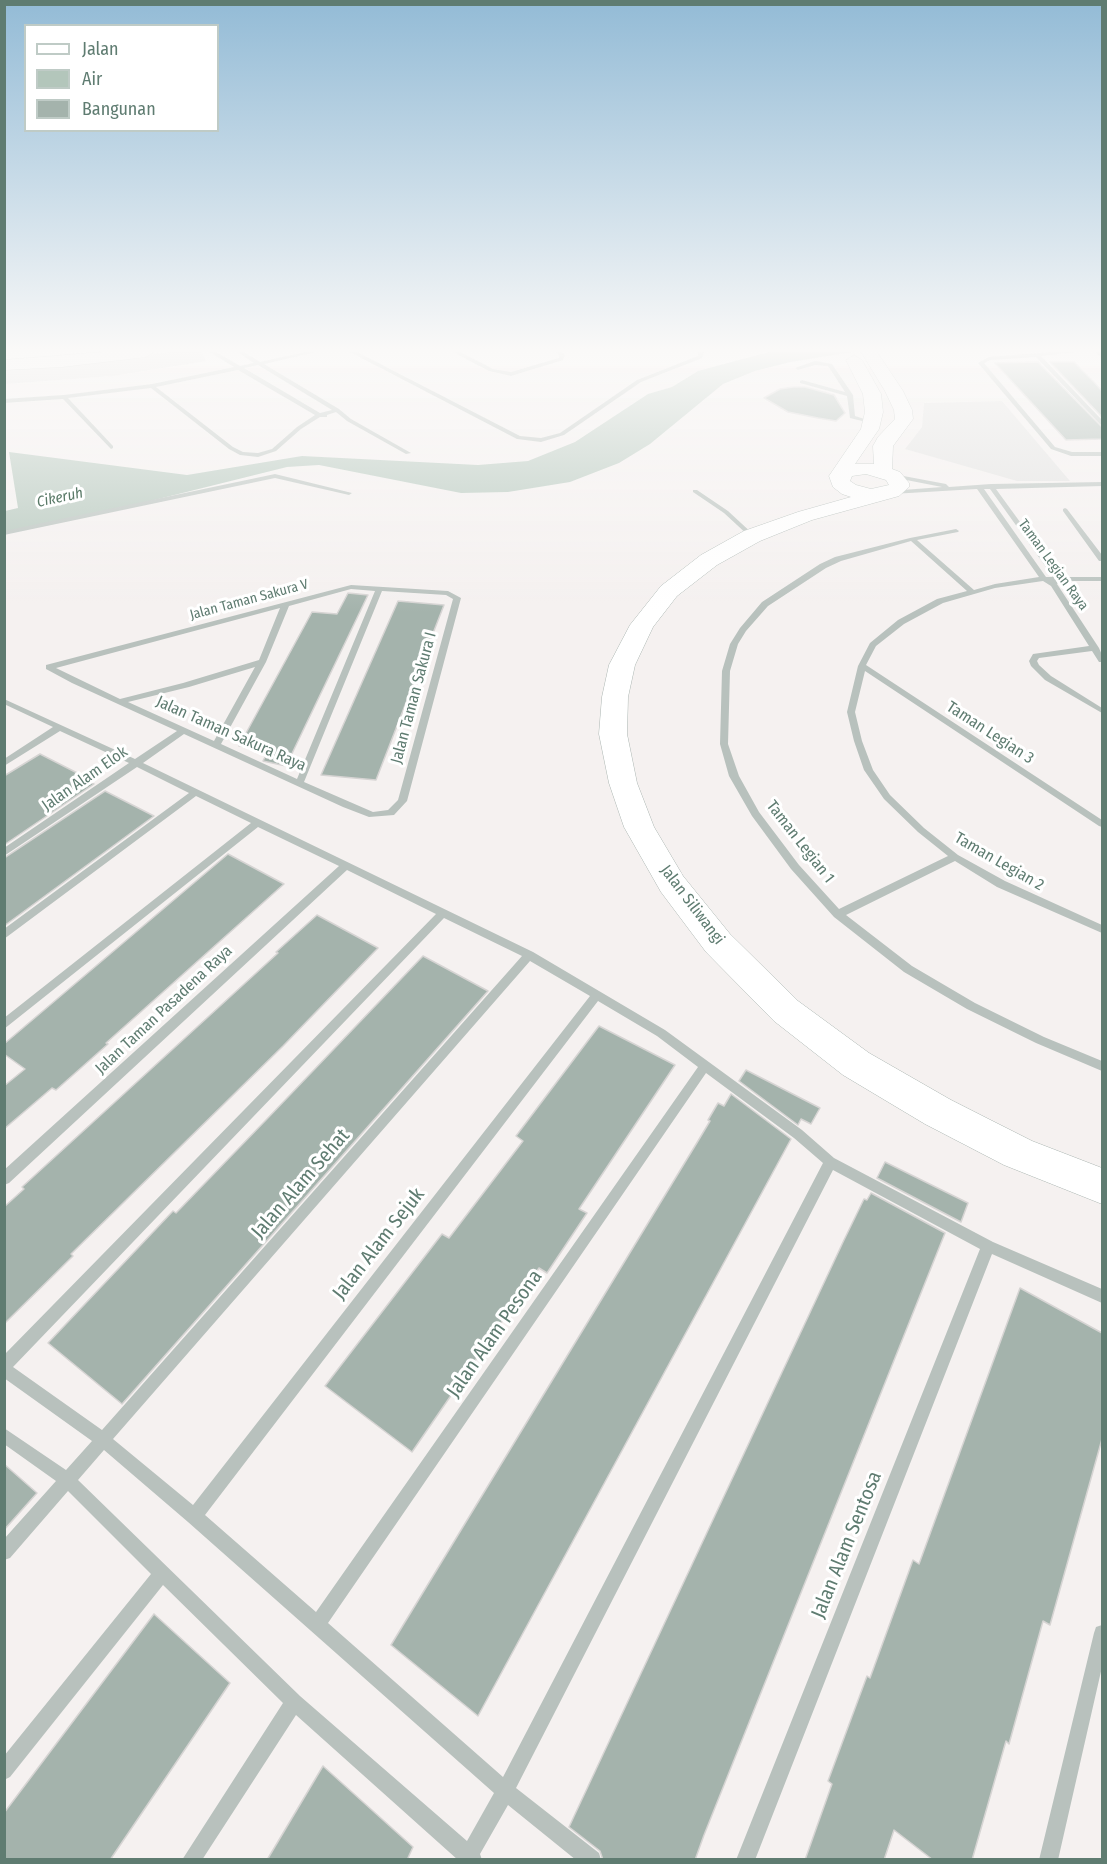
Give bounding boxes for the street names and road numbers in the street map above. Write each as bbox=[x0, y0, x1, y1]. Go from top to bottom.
street label: Taman Legian Raya bbox=[1014, 516, 1092, 614]
street label: Jalan Taman Sakura V bbox=[188, 576, 310, 624]
street label: Jalan Taman Sakura I bbox=[387, 630, 441, 766]
street label: Jalan Taman Sakura Raya bbox=[153, 692, 309, 776]
street label: Taman Legian 3 bbox=[943, 698, 1037, 768]
street label: Jalan Alam Elok bbox=[38, 742, 132, 816]
street label: Taman Legian 1 bbox=[762, 797, 838, 887]
street label: Taman Legian 2 bbox=[951, 829, 1047, 895]
street label: Jalan Siliwangi bbox=[656, 861, 728, 949]
street label: Jalan Taman Pasadena Raya bbox=[92, 942, 236, 1078]
street label: Jalan Alam Sehat bbox=[247, 1124, 355, 1244]
street label: Jalan Alam Sejuk bbox=[328, 1183, 430, 1305]
street label: Jalan Alam Pesona bbox=[442, 1266, 548, 1402]
street label: Jalan Alam Sentosa bbox=[807, 1468, 887, 1622]

